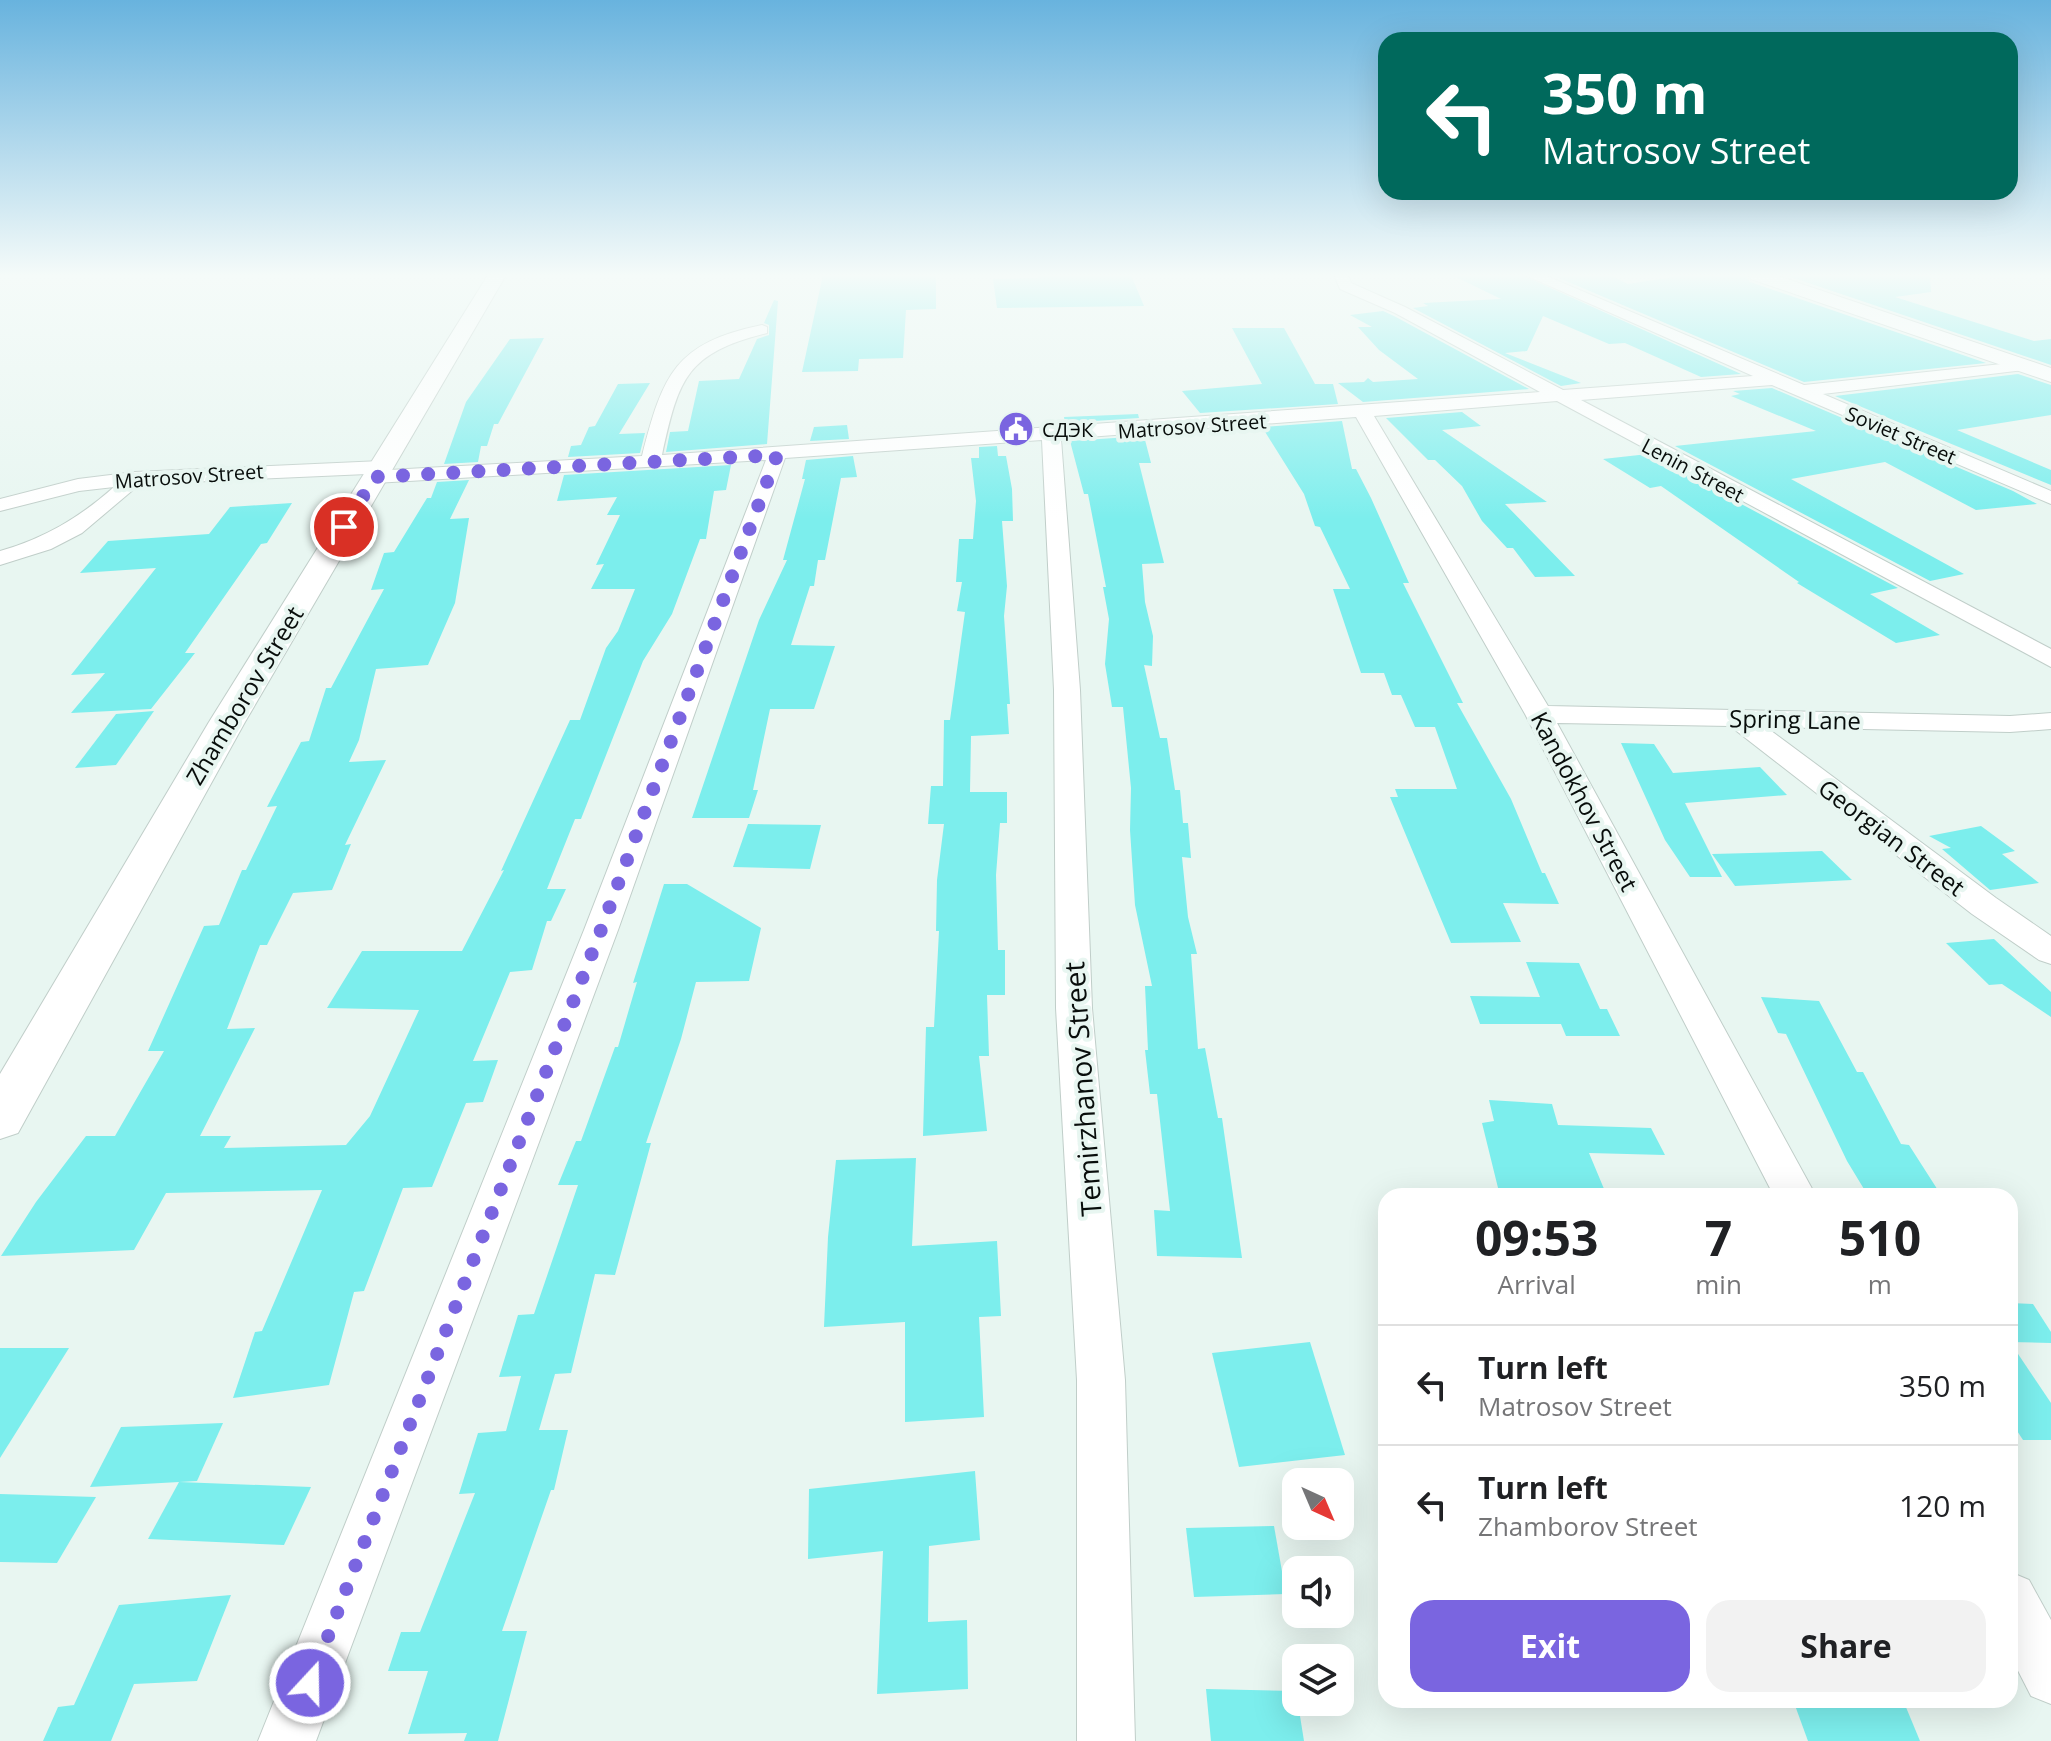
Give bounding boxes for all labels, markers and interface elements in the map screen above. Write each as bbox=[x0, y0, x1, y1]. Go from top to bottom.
text: 350 m bbox=[1542, 54, 1708, 130]
icon: left bbox=[1410, 64, 1514, 168]
text: Matrosov Street bbox=[1542, 126, 1810, 175]
street label: Soviet Street bbox=[1842, 400, 1960, 470]
street label: Matrosov Street bbox=[1117, 407, 1267, 445]
public building icon: СДЭК bbox=[997, 410, 1035, 448]
place label: СДЭК bbox=[1042, 416, 1094, 443]
street label: Lenin Street bbox=[1637, 432, 1749, 508]
street label: Matrosov Street bbox=[114, 457, 264, 495]
pin bbox=[310, 493, 378, 561]
icon: arrive bbox=[322, 505, 366, 549]
street label: Zhamborov Street bbox=[178, 600, 310, 790]
street label: Spring Lane bbox=[1729, 701, 1861, 737]
street label: Kandokhov Street bbox=[1524, 705, 1646, 897]
street label: Georgian Street bbox=[1812, 771, 1972, 903]
street label: Temirzhanov Street bbox=[1054, 961, 1110, 1217]
text: 09:53 bbox=[1475, 1205, 1598, 1270]
text: 7 bbox=[1705, 1205, 1732, 1270]
text: 510 bbox=[1839, 1205, 1921, 1270]
text: Arrival bbox=[1497, 1266, 1576, 1302]
text: min bbox=[1695, 1266, 1742, 1302]
text: m bbox=[1868, 1266, 1892, 1302]
text: Turn left bbox=[1478, 1347, 1608, 1388]
icon: left bbox=[1410, 1363, 1454, 1407]
text: 350 m bbox=[1899, 1365, 1986, 1406]
text: Matrosov Street bbox=[1478, 1388, 1672, 1424]
text: Turn left bbox=[1478, 1467, 1608, 1508]
north arrow bbox=[1282, 1468, 1354, 1540]
map controls bbox=[1282, 1468, 1354, 1716]
icon: left bbox=[1410, 1483, 1454, 1527]
text: 120 m bbox=[1899, 1485, 1986, 1526]
text: Zhamborov Street bbox=[1478, 1508, 1698, 1544]
button: sound bbox=[1282, 1556, 1354, 1628]
button: Exit bbox=[1410, 1600, 1690, 1692]
button: Share bbox=[1706, 1600, 1986, 1692]
position arrow bbox=[268, 1641, 352, 1725]
button: layers bbox=[1282, 1644, 1354, 1716]

